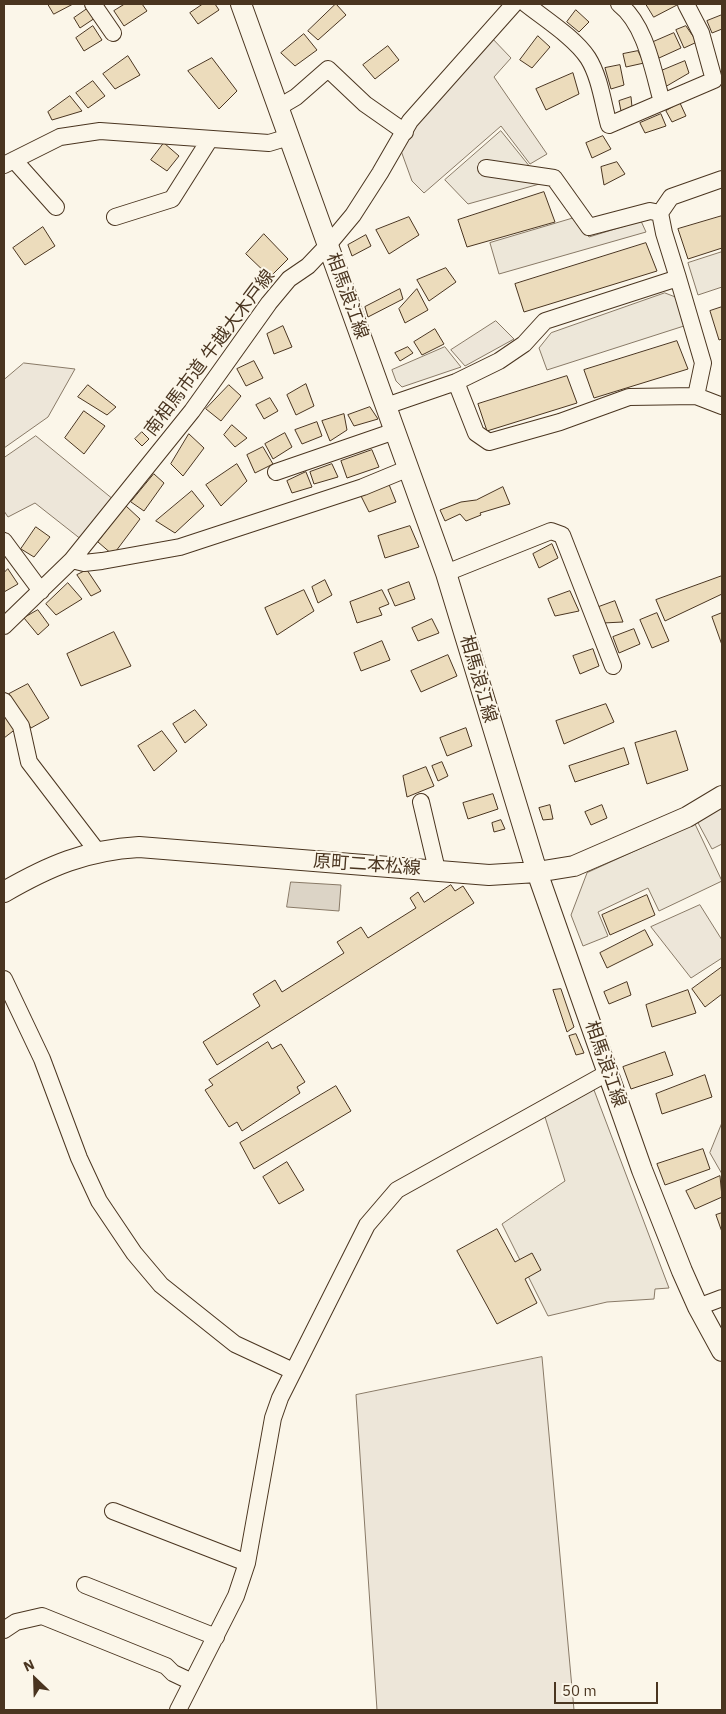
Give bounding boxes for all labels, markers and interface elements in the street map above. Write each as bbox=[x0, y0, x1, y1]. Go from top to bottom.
street label: 相馬浪江線 bbox=[321, 250, 373, 342]
street label: 南相馬市道 牛越大木戸線 bbox=[141, 266, 279, 440]
street label: 相馬浪江線 bbox=[455, 633, 501, 725]
street label: 原町二本松線 bbox=[312, 850, 422, 880]
street label: 相馬浪江線 bbox=[580, 1018, 630, 1110]
north arrow bbox=[10, 1654, 60, 1704]
text: N bbox=[21, 1655, 37, 1676]
scale bar bbox=[556, 1672, 660, 1704]
text: 50 m bbox=[562, 1681, 597, 1700]

